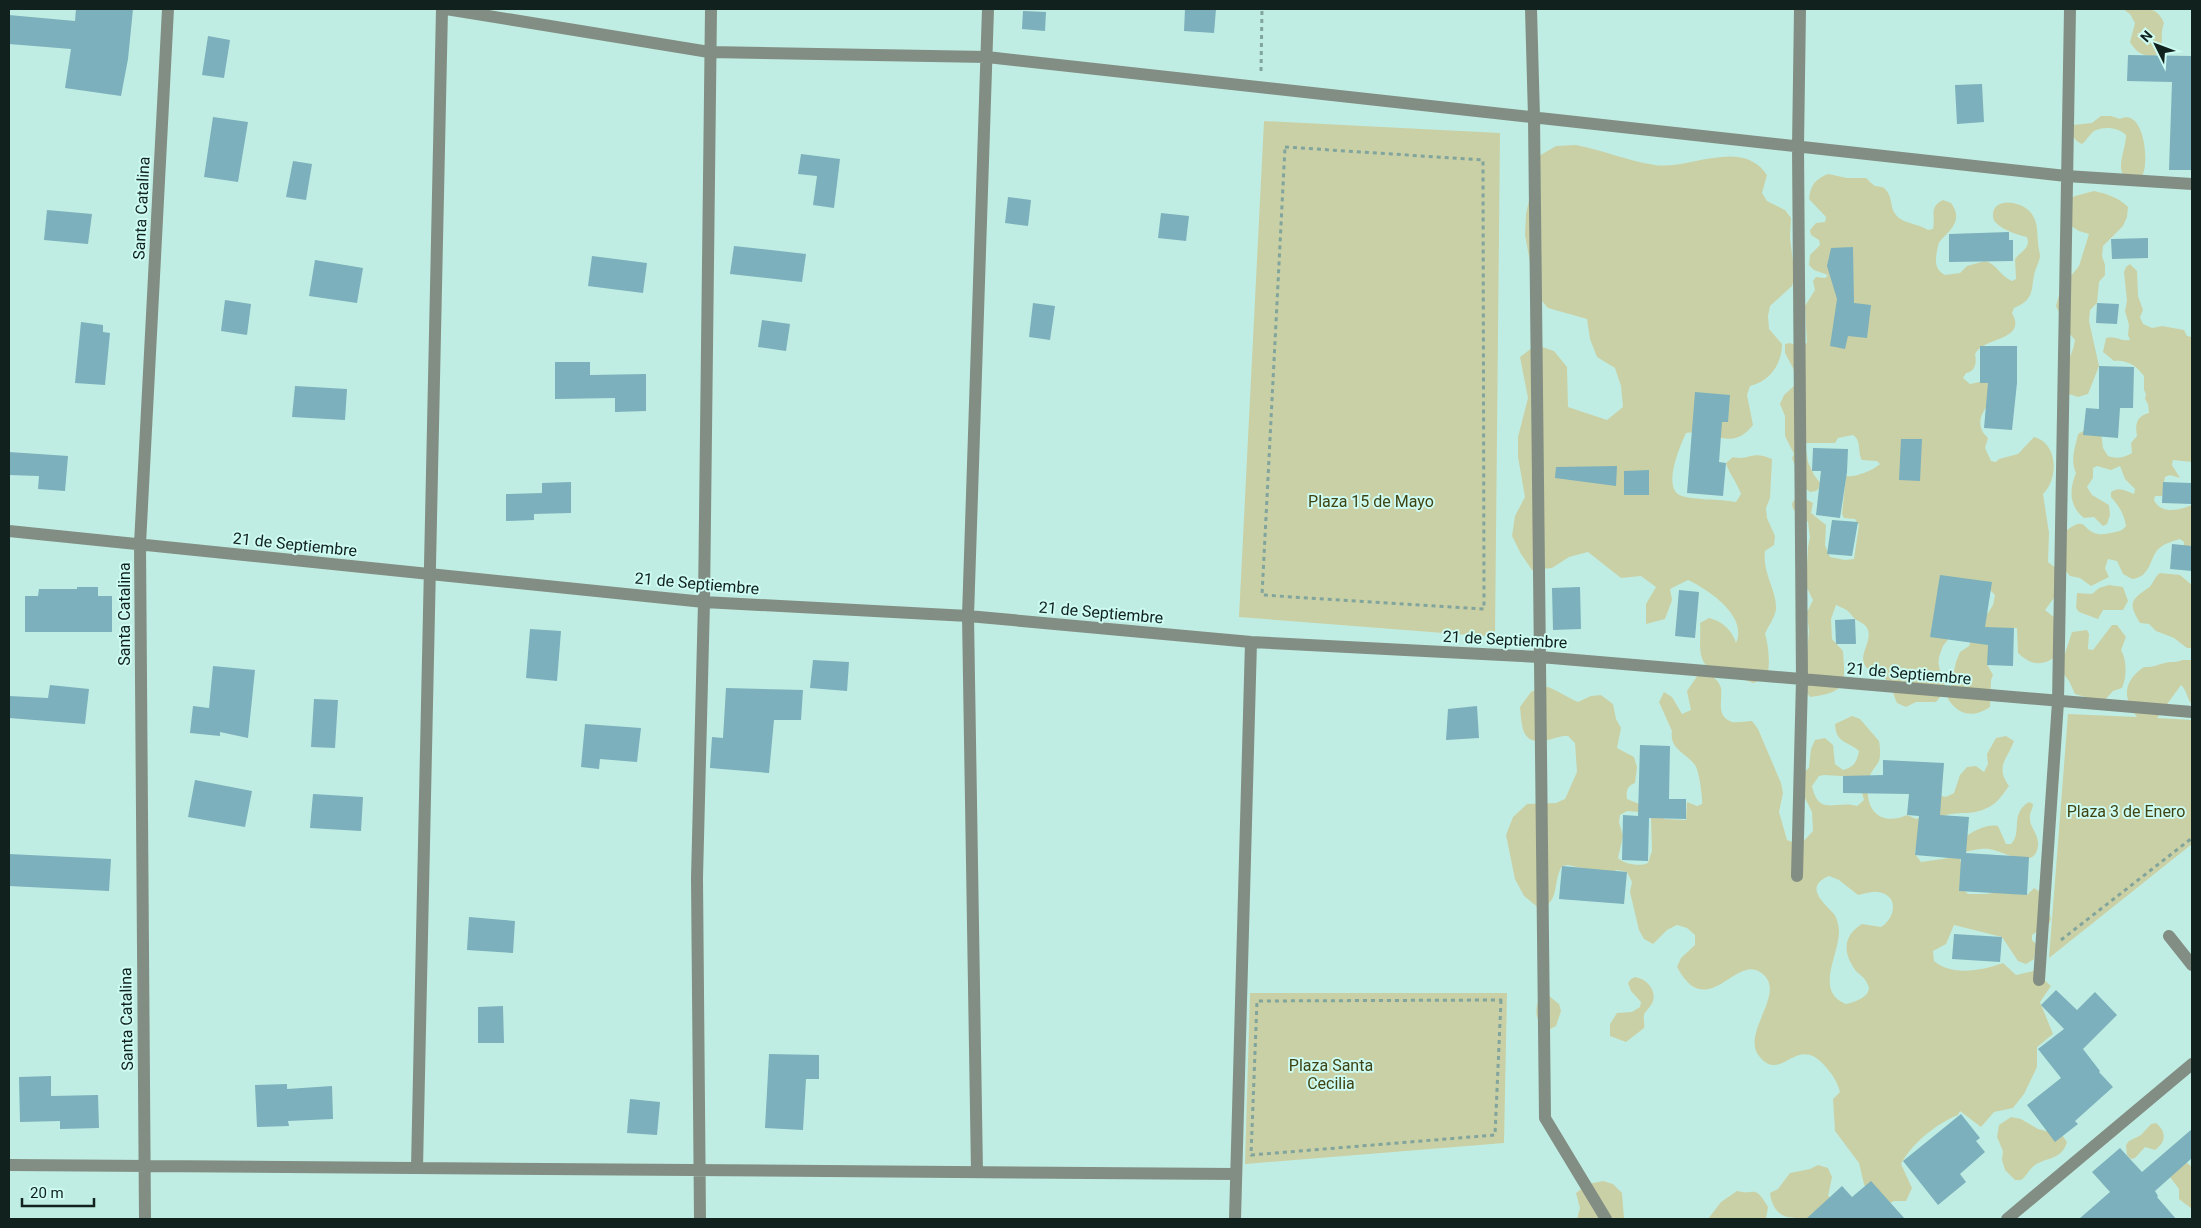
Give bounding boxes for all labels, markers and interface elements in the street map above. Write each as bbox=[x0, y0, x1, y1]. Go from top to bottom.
north arrow bbox=[2131, 20, 2181, 70]
text: N bbox=[2137, 27, 2156, 45]
street label: Santa Catalina bbox=[129, 156, 154, 260]
park label: Plaza 15 de Mayo bbox=[1308, 492, 1434, 511]
street label: 21 de Septiembre bbox=[232, 529, 358, 560]
street label: Santa Catalina bbox=[115, 562, 134, 666]
street label: 21 de Septiembre bbox=[634, 569, 760, 598]
street label: 21 de Septiembre bbox=[1038, 598, 1164, 627]
street label: 21 de Septiembre bbox=[1442, 627, 1568, 652]
street label: 21 de Septiembre bbox=[1846, 659, 1972, 688]
park label: Plaza 3 de Enero bbox=[2067, 802, 2185, 821]
street label: Santa Catalina bbox=[116, 967, 137, 1071]
park label: Plaza Santa Cecilia bbox=[1289, 1056, 1373, 1093]
scale bar bbox=[22, 1176, 95, 1208]
text: 20 m bbox=[30, 1184, 64, 1202]

